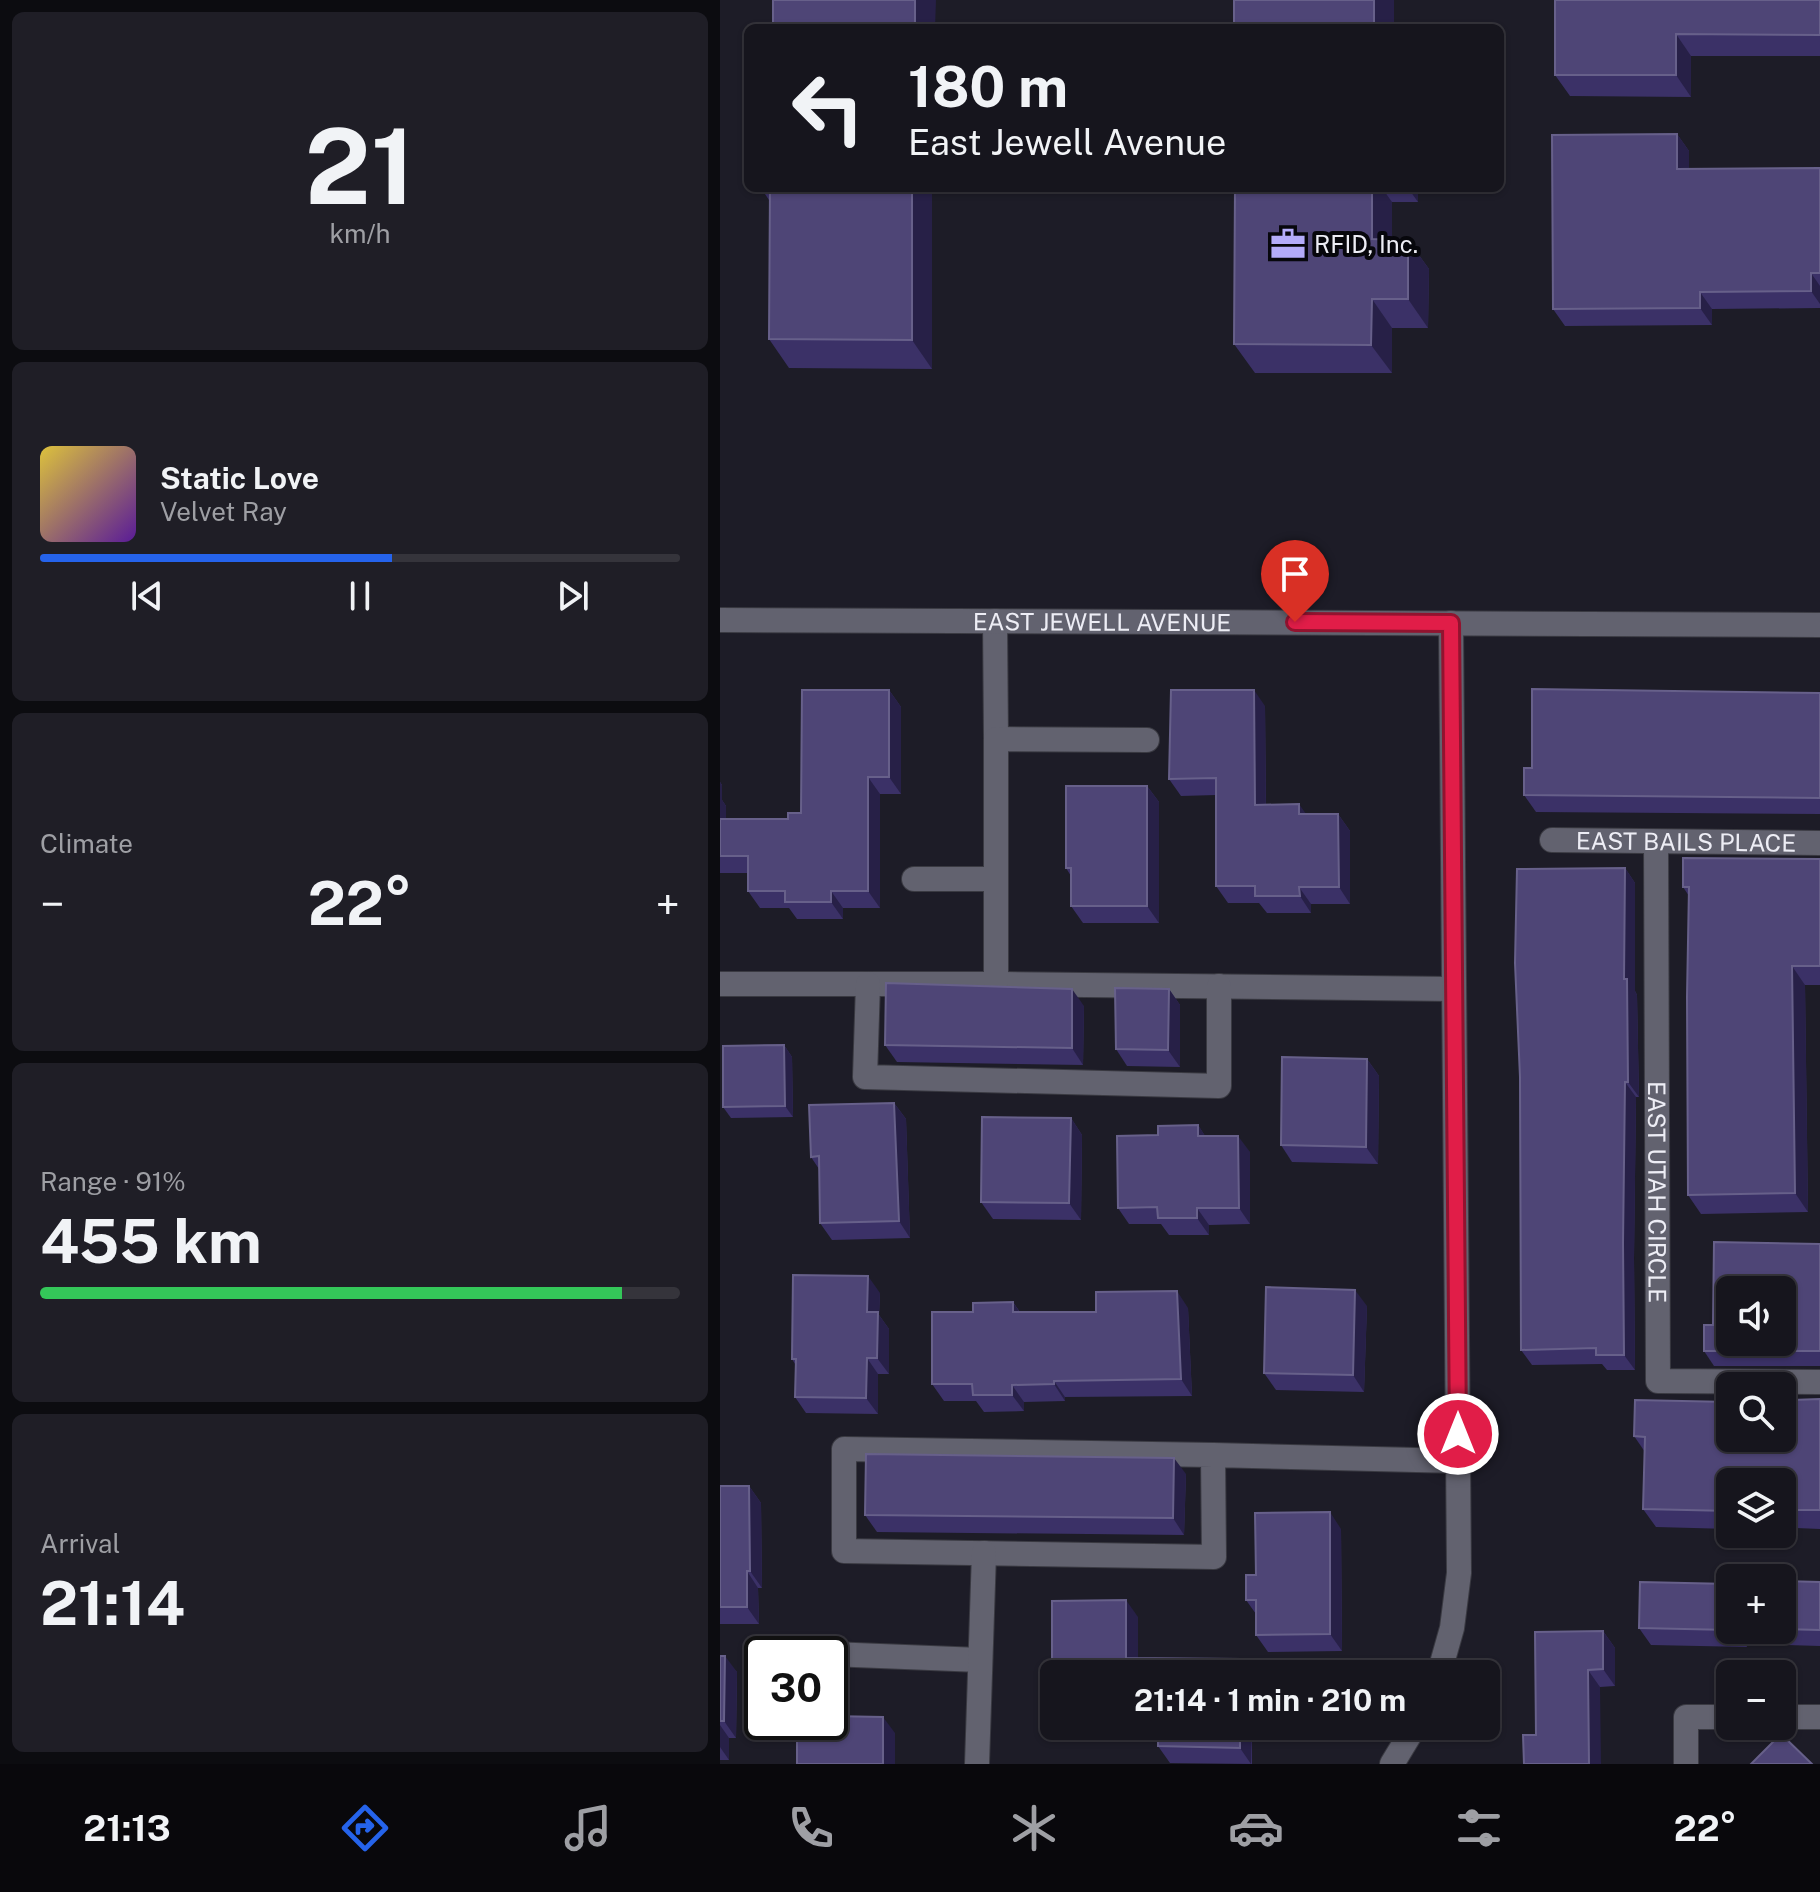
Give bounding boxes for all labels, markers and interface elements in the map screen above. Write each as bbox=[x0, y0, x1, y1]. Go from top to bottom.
text: 180 m bbox=[908, 54, 1068, 120]
icon: left bbox=[776, 56, 880, 160]
text: 21 bbox=[305, 105, 415, 227]
text: East Jewell Avenue bbox=[908, 121, 1226, 163]
text: km/h bbox=[329, 218, 391, 249]
office icon: RFID, Inc. bbox=[1269, 225, 1307, 263]
place label: RFID, Inc. bbox=[1314, 230, 1418, 258]
text: Static Love bbox=[160, 460, 319, 496]
text: Velvet Ray bbox=[160, 496, 287, 527]
pin bbox=[1261, 540, 1329, 622]
icon: arrive bbox=[1273, 552, 1317, 596]
icon: previous bbox=[125, 574, 169, 618]
icon: pause bbox=[338, 574, 382, 618]
icon: next bbox=[551, 574, 595, 618]
street label: EAST JEWELL AVENUE bbox=[973, 607, 1231, 636]
street label: EAST BAILS PLACE bbox=[1576, 826, 1796, 857]
text: Climate bbox=[40, 828, 133, 859]
text: 22° bbox=[308, 868, 412, 939]
text: − bbox=[40, 878, 64, 930]
text: + bbox=[656, 878, 680, 930]
street label: EAST UTAH CIRCLE bbox=[1643, 1081, 1672, 1303]
text: Range · 91% bbox=[40, 1166, 186, 1197]
text: 455 km bbox=[40, 1206, 262, 1277]
map controls bbox=[1716, 1276, 1796, 1740]
button: sound bbox=[1716, 1276, 1796, 1356]
button: search bbox=[1716, 1372, 1796, 1452]
position arrow bbox=[1416, 1392, 1500, 1476]
button: layers bbox=[1716, 1468, 1796, 1548]
text: Arrival bbox=[40, 1528, 120, 1559]
button: + bbox=[1716, 1564, 1796, 1644]
text: 21:14 bbox=[40, 1568, 185, 1639]
speed limit sign: 30 bbox=[744, 1636, 848, 1740]
button: − bbox=[1716, 1660, 1796, 1740]
text: 21:14 · 1 min · 210 m bbox=[1134, 1682, 1406, 1718]
icon: directions bbox=[337, 1800, 393, 1856]
icon: music bbox=[560, 1800, 616, 1856]
icon: phone bbox=[783, 1800, 839, 1856]
icon: climate bbox=[1006, 1800, 1062, 1856]
icon: car bbox=[1228, 1800, 1284, 1856]
icon: filters bbox=[1451, 1800, 1507, 1856]
text: 21:13 bbox=[83, 1807, 171, 1849]
text: 22° bbox=[1674, 1807, 1737, 1849]

